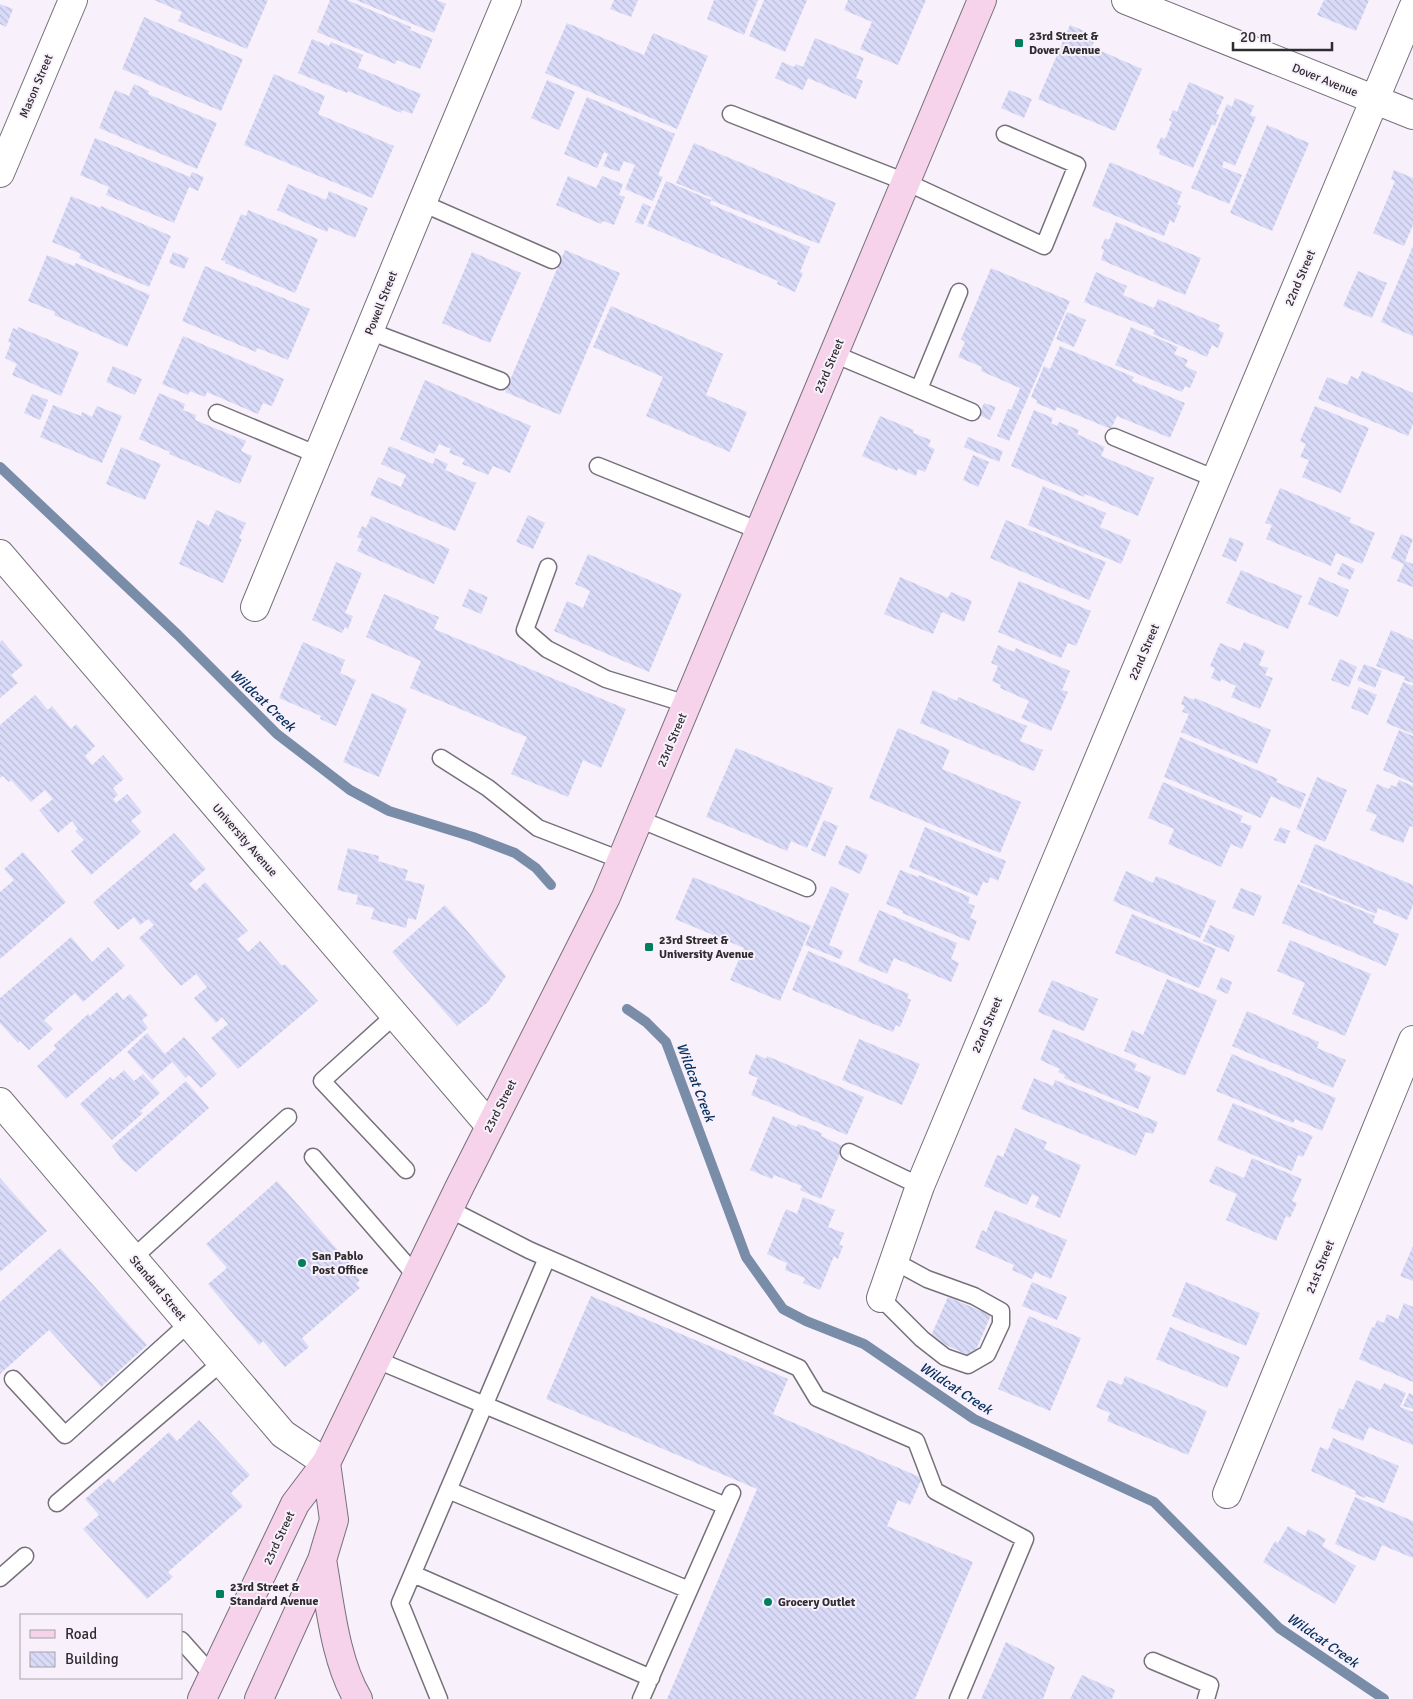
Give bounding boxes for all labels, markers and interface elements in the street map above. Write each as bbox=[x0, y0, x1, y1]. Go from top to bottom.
scale bar bbox=[1233, 20, 1332, 52]
text: 20 m bbox=[1240, 28, 1271, 46]
place label: 23rd Street & Dover Avenue bbox=[1029, 29, 1100, 58]
marker: 23rd Street & Dover Avenue bbox=[1013, 37, 1025, 49]
street label: Mason Street bbox=[16, 52, 57, 120]
street label: Dover Avenue bbox=[1290, 60, 1360, 100]
street label: 22nd Street bbox=[1282, 248, 1319, 309]
street label: Powell Street bbox=[362, 269, 401, 337]
street label: 23rd Street bbox=[811, 337, 848, 396]
street label: 22nd Street bbox=[1126, 622, 1163, 683]
water label: Wildcat Creek bbox=[226, 666, 300, 736]
street label: 23rd Street bbox=[654, 711, 691, 770]
street label: University Avenue bbox=[209, 801, 280, 880]
place label: 23rd Street & University Avenue bbox=[659, 933, 754, 962]
marker: 23rd Street & University Avenue bbox=[643, 941, 655, 953]
street label: 22nd Street bbox=[969, 995, 1006, 1056]
water label: Wildcat Creek bbox=[673, 1040, 719, 1126]
street label: 23rd Street bbox=[481, 1077, 520, 1135]
street label: 21st Street bbox=[1303, 1238, 1338, 1296]
place label: San Pablo Post Office bbox=[312, 1249, 368, 1278]
street label: Standard Street bbox=[126, 1253, 189, 1324]
marker: San Pablo Post Office bbox=[296, 1257, 308, 1269]
water label: Wildcat Creek bbox=[916, 1359, 997, 1419]
street label: 23rd Street bbox=[260, 1509, 298, 1567]
place label: 23rd Street & Standard Avenue bbox=[230, 1580, 318, 1609]
marker: 23rd Street & Standard Avenue bbox=[214, 1588, 226, 1600]
place label: Grocery Outlet bbox=[778, 1595, 856, 1610]
marker: Grocery Outlet bbox=[762, 1596, 774, 1608]
water label: Wildcat Creek bbox=[1284, 1610, 1363, 1672]
legend bbox=[20, 1614, 182, 1679]
text: Road bbox=[65, 1625, 97, 1643]
text: Building bbox=[65, 1650, 119, 1668]

